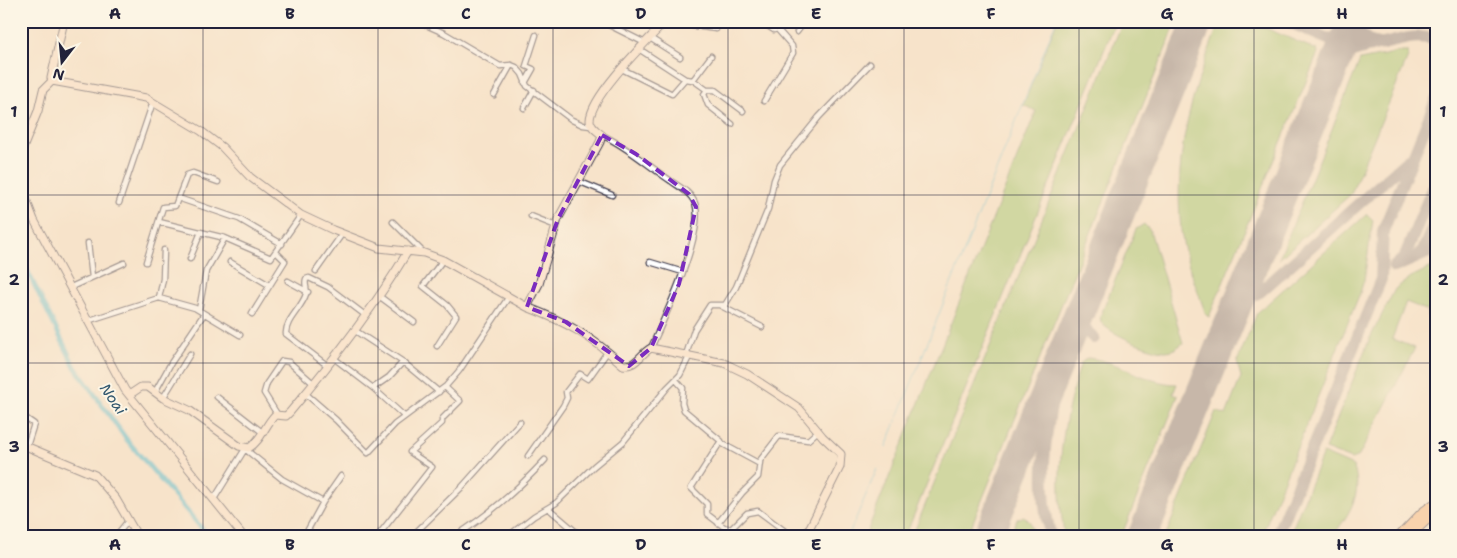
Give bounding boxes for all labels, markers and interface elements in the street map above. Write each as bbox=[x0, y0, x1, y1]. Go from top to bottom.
text: A bbox=[109, 3, 121, 24]
text: B bbox=[285, 3, 295, 24]
text: C bbox=[461, 3, 471, 24]
text: D bbox=[635, 3, 647, 24]
text: E bbox=[811, 3, 821, 24]
text: F bbox=[986, 3, 996, 24]
text: G bbox=[1161, 3, 1174, 24]
text: H bbox=[1336, 3, 1348, 24]
north arrow bbox=[38, 38, 88, 88]
text: N bbox=[51, 64, 66, 85]
text: 1 bbox=[10, 101, 18, 122]
text: 1 bbox=[1439, 101, 1447, 122]
text: 2 bbox=[8, 269, 20, 290]
text: 2 bbox=[1437, 269, 1449, 290]
water label: Noai bbox=[95, 379, 131, 419]
text: 3 bbox=[8, 436, 20, 457]
text: 3 bbox=[1437, 436, 1449, 457]
text: A bbox=[109, 534, 121, 555]
text: B bbox=[285, 534, 295, 555]
text: C bbox=[461, 534, 471, 555]
text: D bbox=[635, 534, 647, 555]
text: E bbox=[811, 534, 821, 555]
text: F bbox=[986, 534, 996, 555]
text: G bbox=[1161, 534, 1174, 555]
text: H bbox=[1336, 534, 1348, 555]

